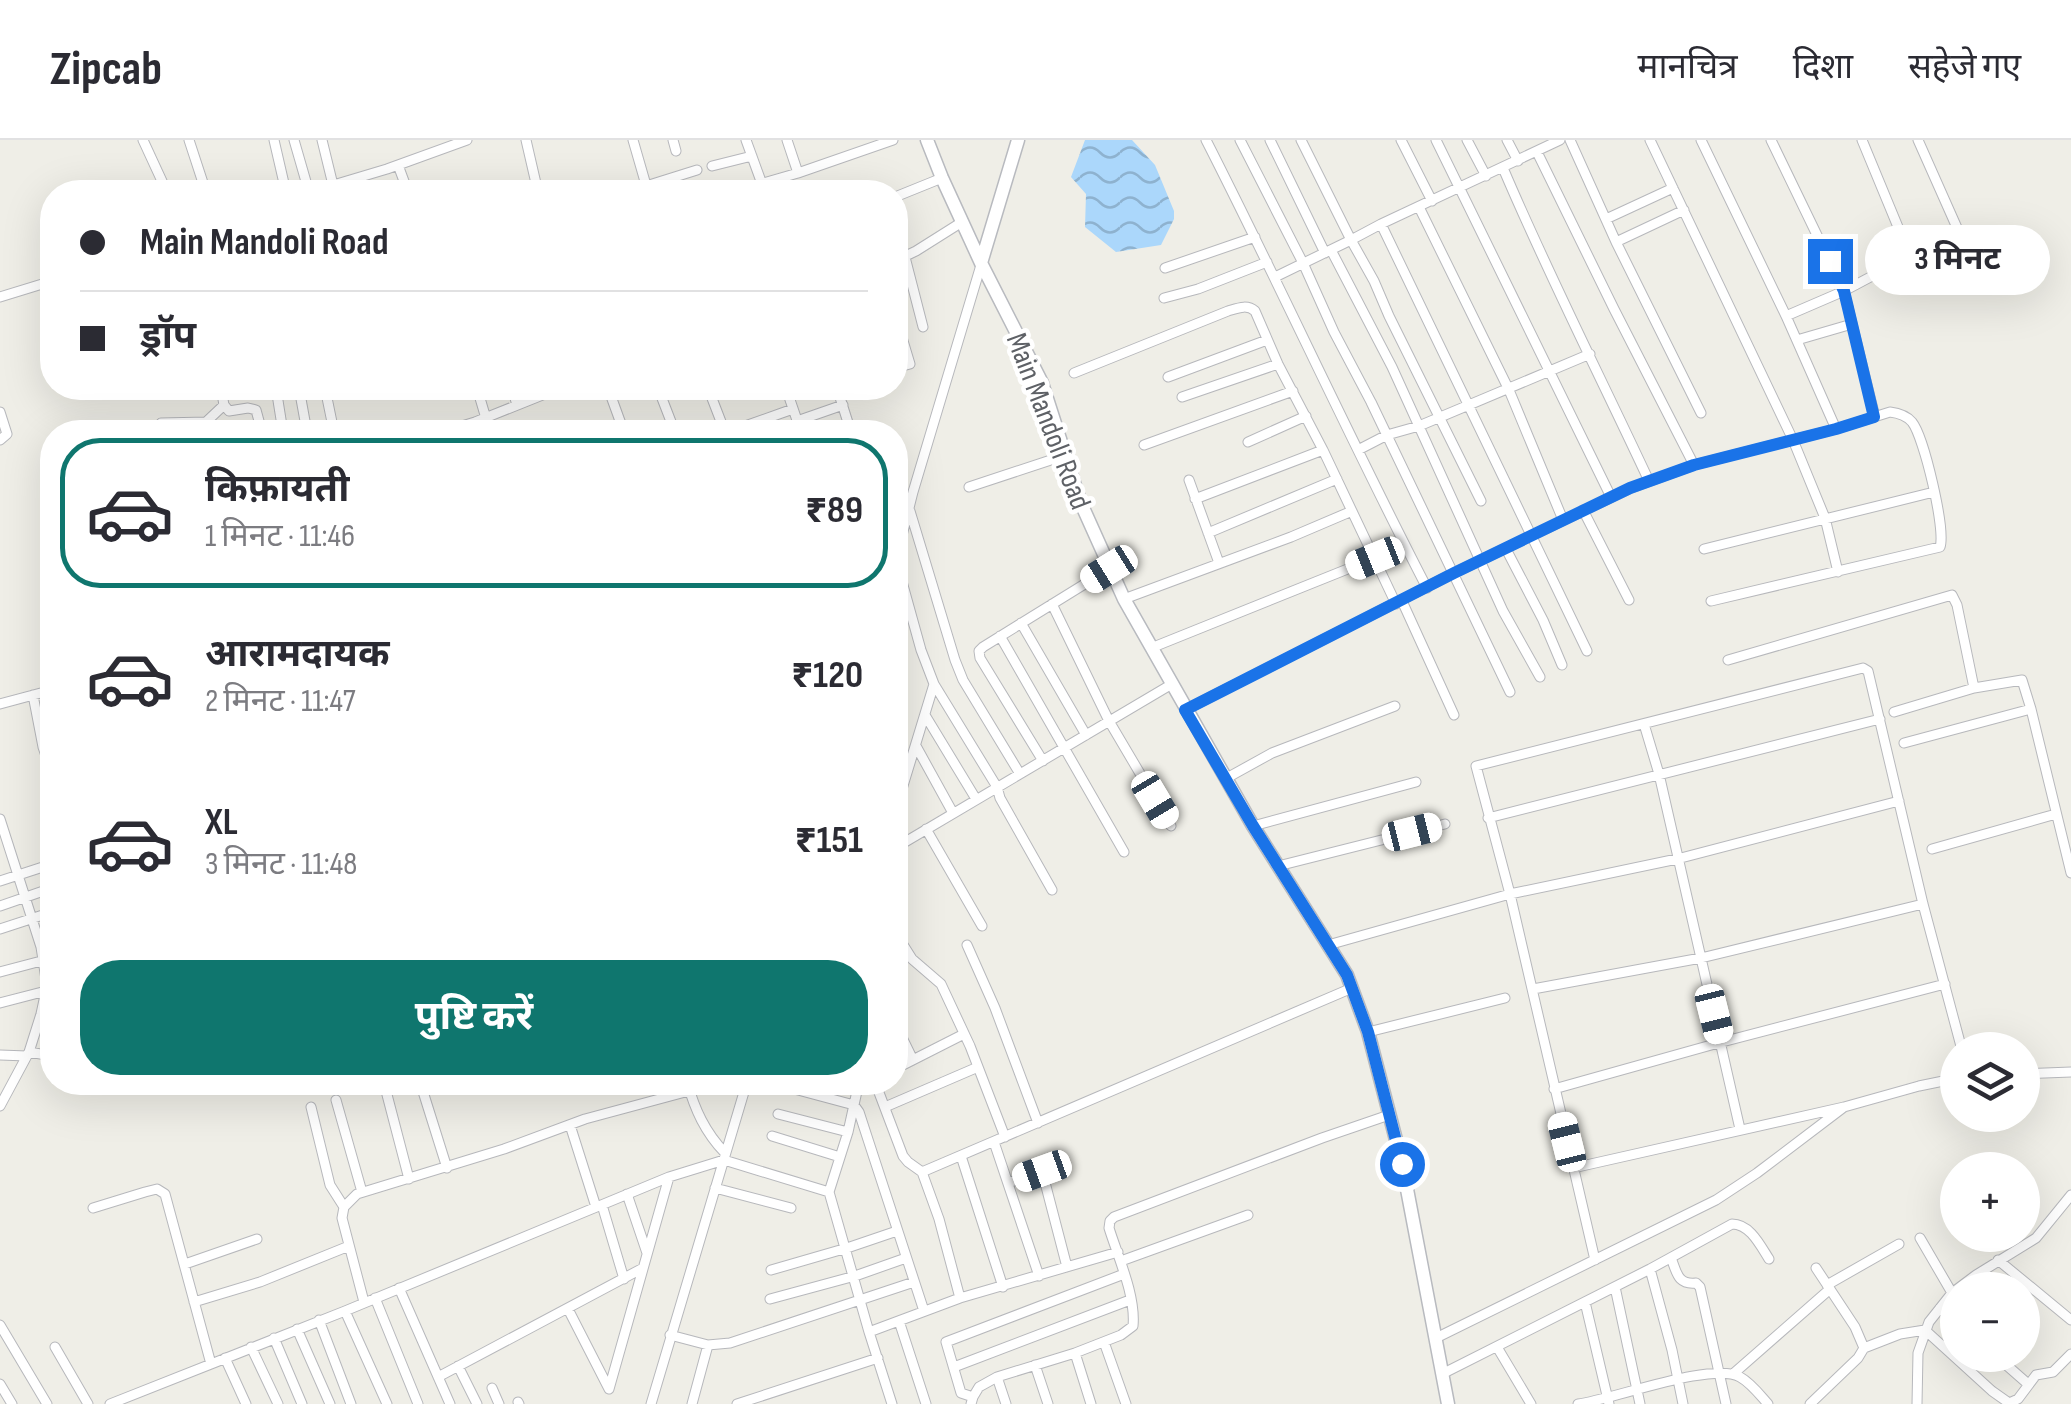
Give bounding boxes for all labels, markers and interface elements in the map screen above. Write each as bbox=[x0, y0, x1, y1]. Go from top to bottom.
text: Zipcab bbox=[50, 41, 162, 98]
text: मानचित्र bbox=[1638, 46, 1738, 89]
text: दिशा bbox=[1793, 46, 1853, 89]
text: सहेजे गए bbox=[1908, 46, 2021, 89]
text: Main Mandoli Road bbox=[140, 220, 388, 265]
callout: 3 मिनट bbox=[1865, 226, 2050, 296]
route end bbox=[1808, 239, 1853, 284]
text: 3 मिनट bbox=[1914, 240, 2001, 279]
text: ड्रॉप bbox=[140, 314, 196, 359]
street label: Main Mandoli Road bbox=[998, 328, 1098, 515]
text: किफ़ायती bbox=[205, 467, 349, 512]
icon: car bbox=[85, 468, 175, 558]
text: ₹89 bbox=[805, 488, 863, 533]
text: 1 मिनट · 11:46 bbox=[205, 517, 355, 556]
car bbox=[1342, 533, 1408, 583]
car bbox=[1076, 540, 1142, 598]
text: आरामदायक bbox=[205, 632, 389, 677]
icon: car bbox=[85, 633, 175, 723]
text: ₹120 bbox=[791, 653, 863, 698]
text: 2 मिनट · 11:47 bbox=[205, 682, 356, 721]
car bbox=[1127, 767, 1183, 833]
icon: car bbox=[85, 798, 175, 888]
text: XL bbox=[205, 800, 238, 845]
car bbox=[1379, 810, 1445, 854]
text: ₹151 bbox=[795, 818, 863, 863]
text: 3 मिनट · 11:48 bbox=[205, 845, 357, 884]
button: पुष्टि करें bbox=[80, 960, 868, 1075]
car bbox=[1692, 981, 1736, 1047]
map controls bbox=[1940, 1032, 2040, 1372]
button: layers bbox=[1940, 1032, 2040, 1132]
car bbox=[1545, 1109, 1589, 1175]
route start bbox=[1380, 1142, 1425, 1187]
car bbox=[1009, 1147, 1075, 1195]
button: + bbox=[1940, 1152, 2040, 1252]
button: − bbox=[1940, 1272, 2040, 1372]

